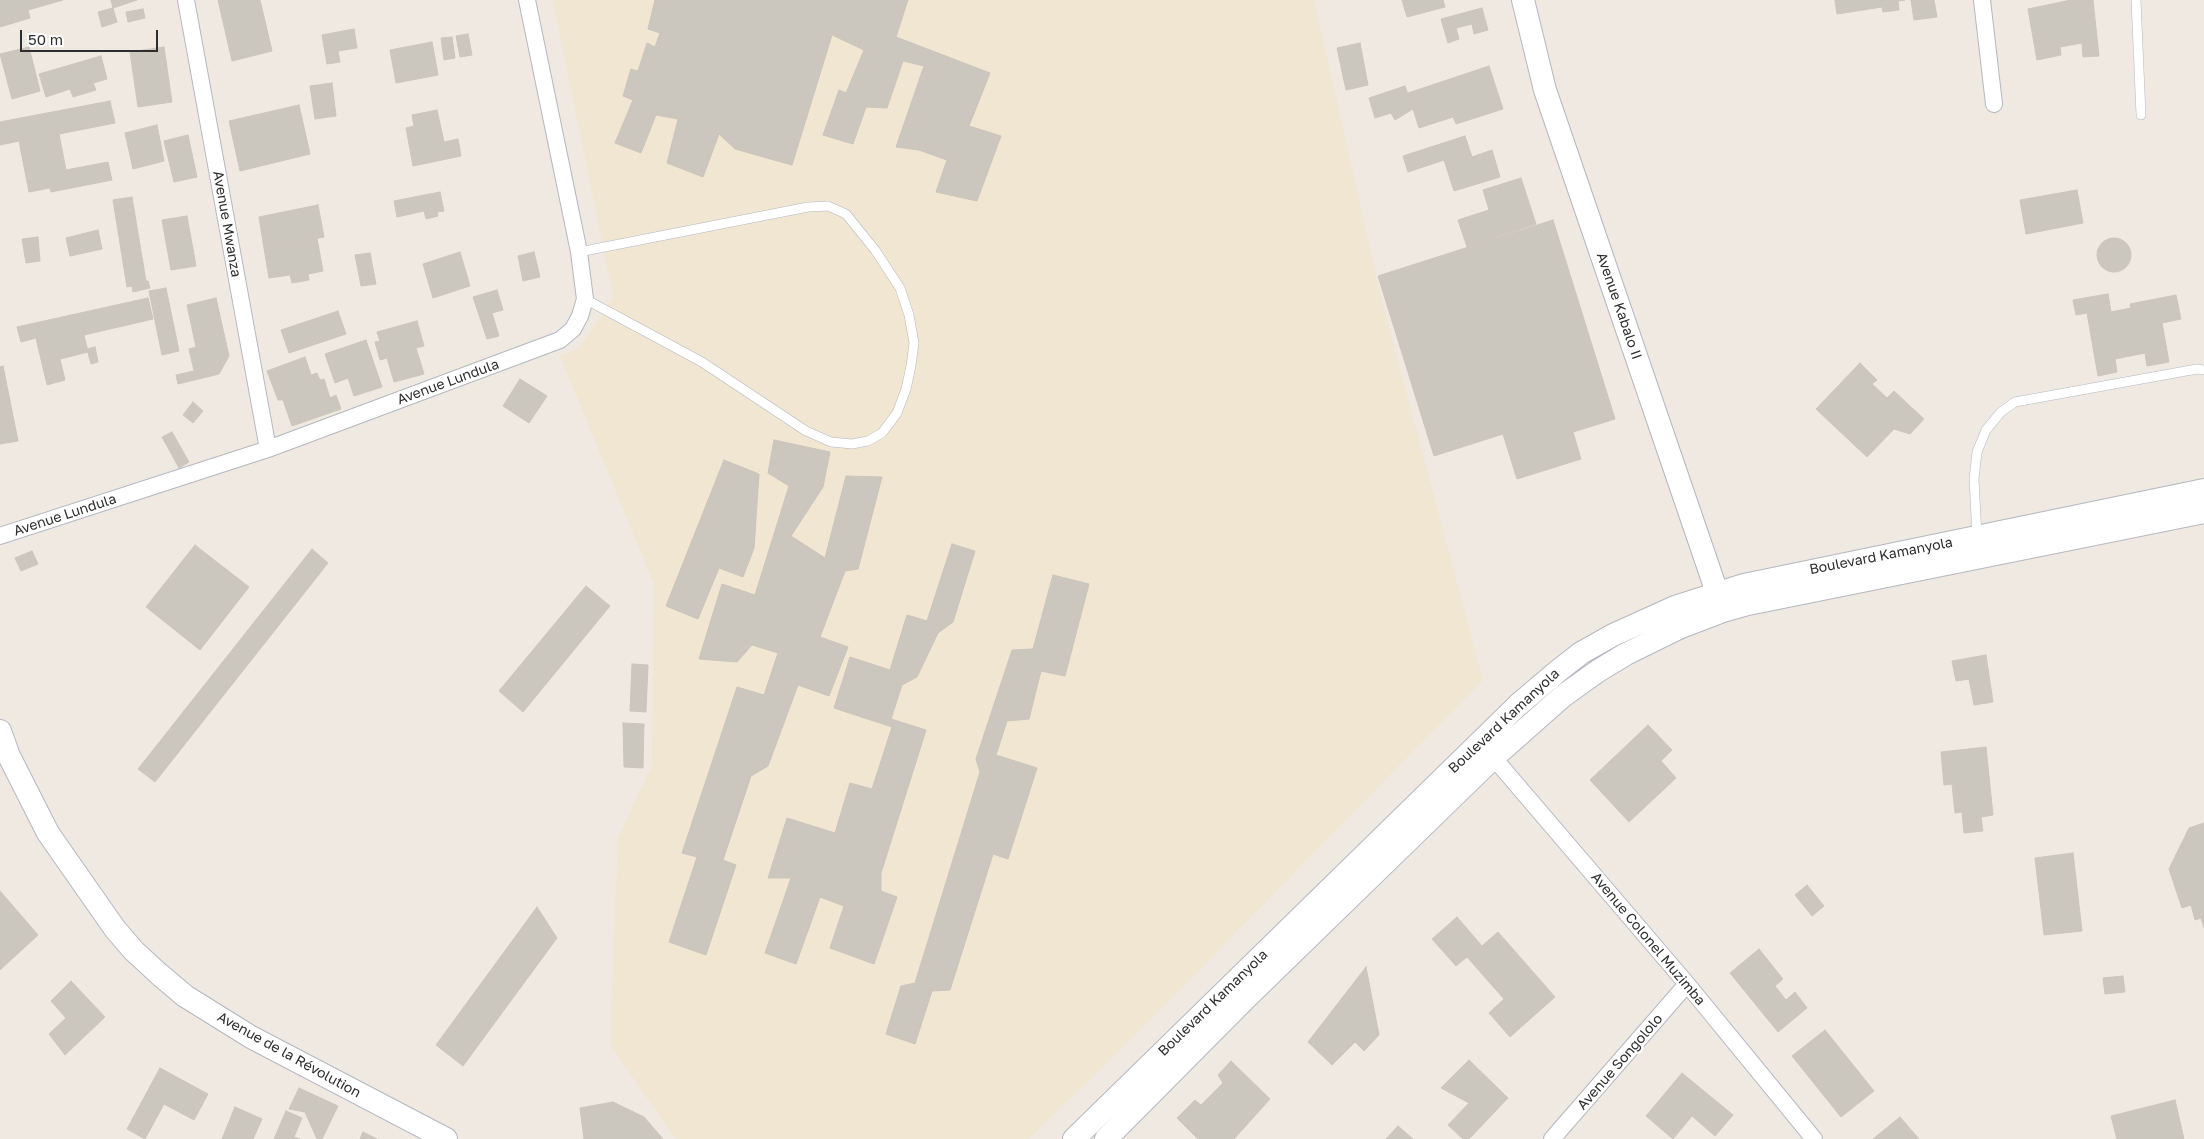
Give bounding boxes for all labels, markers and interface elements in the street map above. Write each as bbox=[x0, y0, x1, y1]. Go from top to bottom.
scale bar bbox=[22, 20, 160, 52]
text: 50 m bbox=[28, 30, 63, 48]
street label: Avenue Mwanza bbox=[209, 170, 245, 278]
street label: Avenue Kabalo II bbox=[1593, 250, 1645, 362]
street label: Avenue Lundula bbox=[395, 356, 501, 408]
street label: Avenue Lundula bbox=[11, 490, 119, 540]
street label: Boulevard Kamanyola bbox=[1808, 534, 1954, 578]
street label: Boulevard Kamanyola bbox=[1445, 665, 1563, 777]
street label: Avenue Colonel Muzimba bbox=[1587, 869, 1709, 1009]
street label: Boulevard Kamanyola bbox=[1155, 946, 1271, 1060]
street label: Avenue de la Révolution bbox=[214, 1008, 364, 1102]
street label: Avenue Songololo bbox=[1574, 1011, 1666, 1113]

